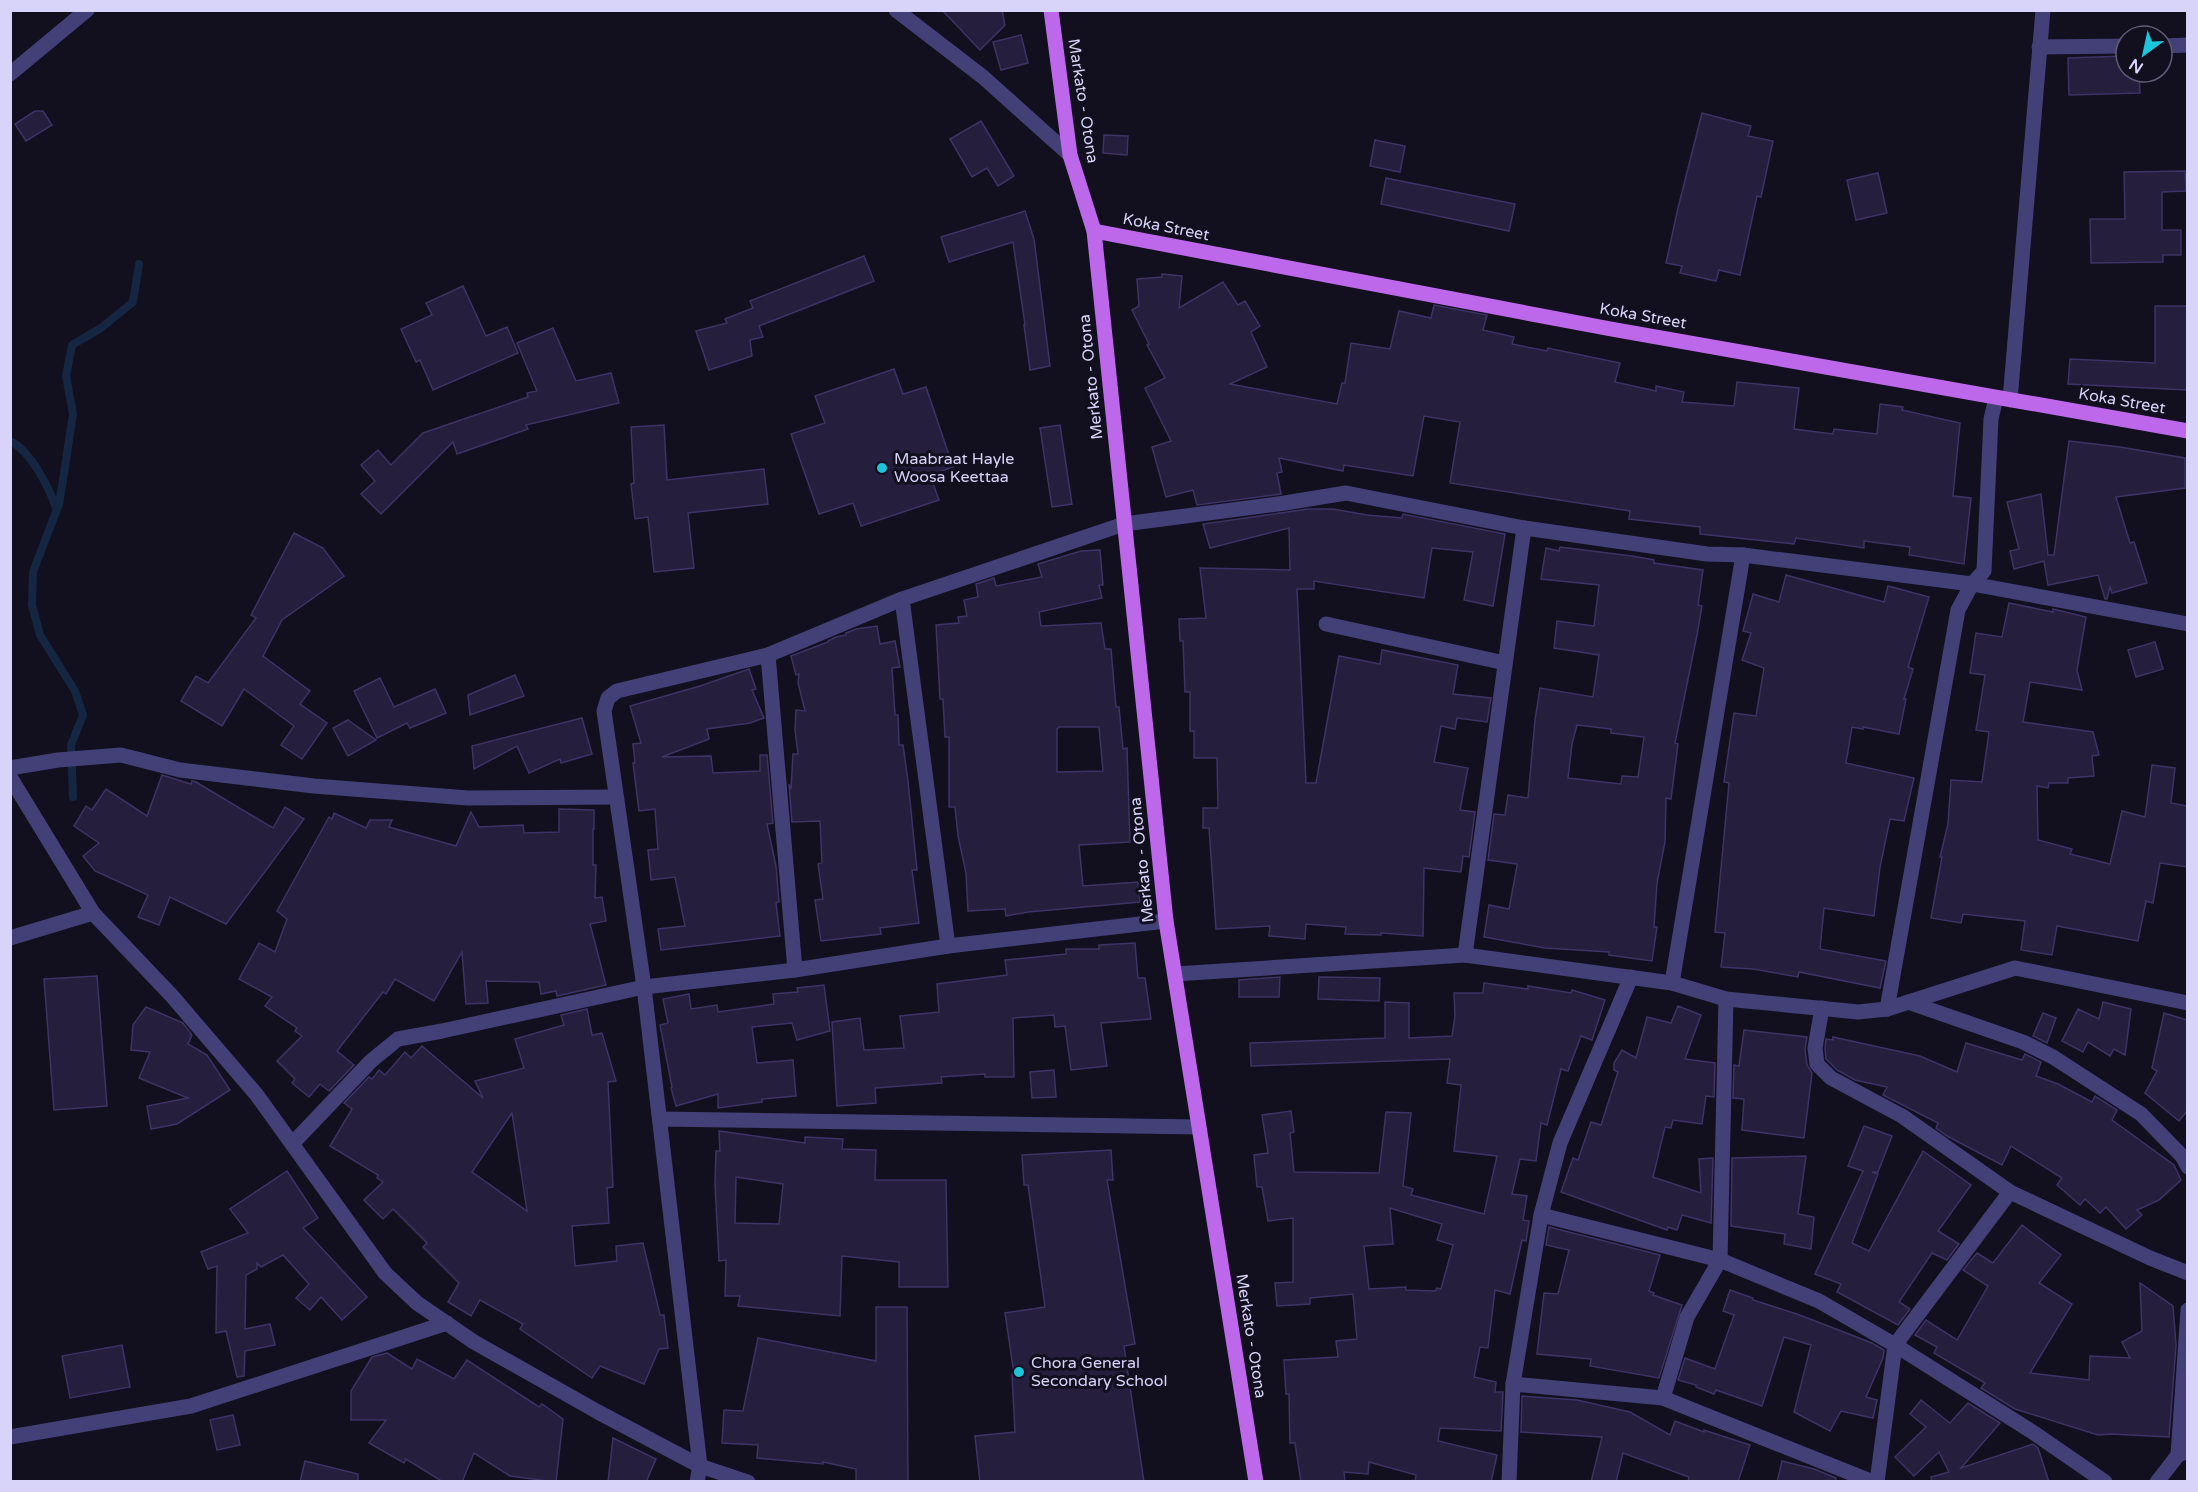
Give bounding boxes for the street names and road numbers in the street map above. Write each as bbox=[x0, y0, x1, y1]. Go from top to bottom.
street label: Markato - Otona bbox=[1063, 37, 1103, 165]
street label: Koka Street bbox=[1121, 209, 1211, 245]
street label: Koka Street bbox=[1598, 299, 1688, 333]
street label: Merkato - Otona bbox=[1074, 313, 1108, 441]
street label: Koka Street bbox=[2077, 384, 2167, 418]
street label: Merkato - Otona bbox=[1125, 796, 1159, 924]
street label: Merkato - Otona bbox=[1231, 1272, 1271, 1400]

